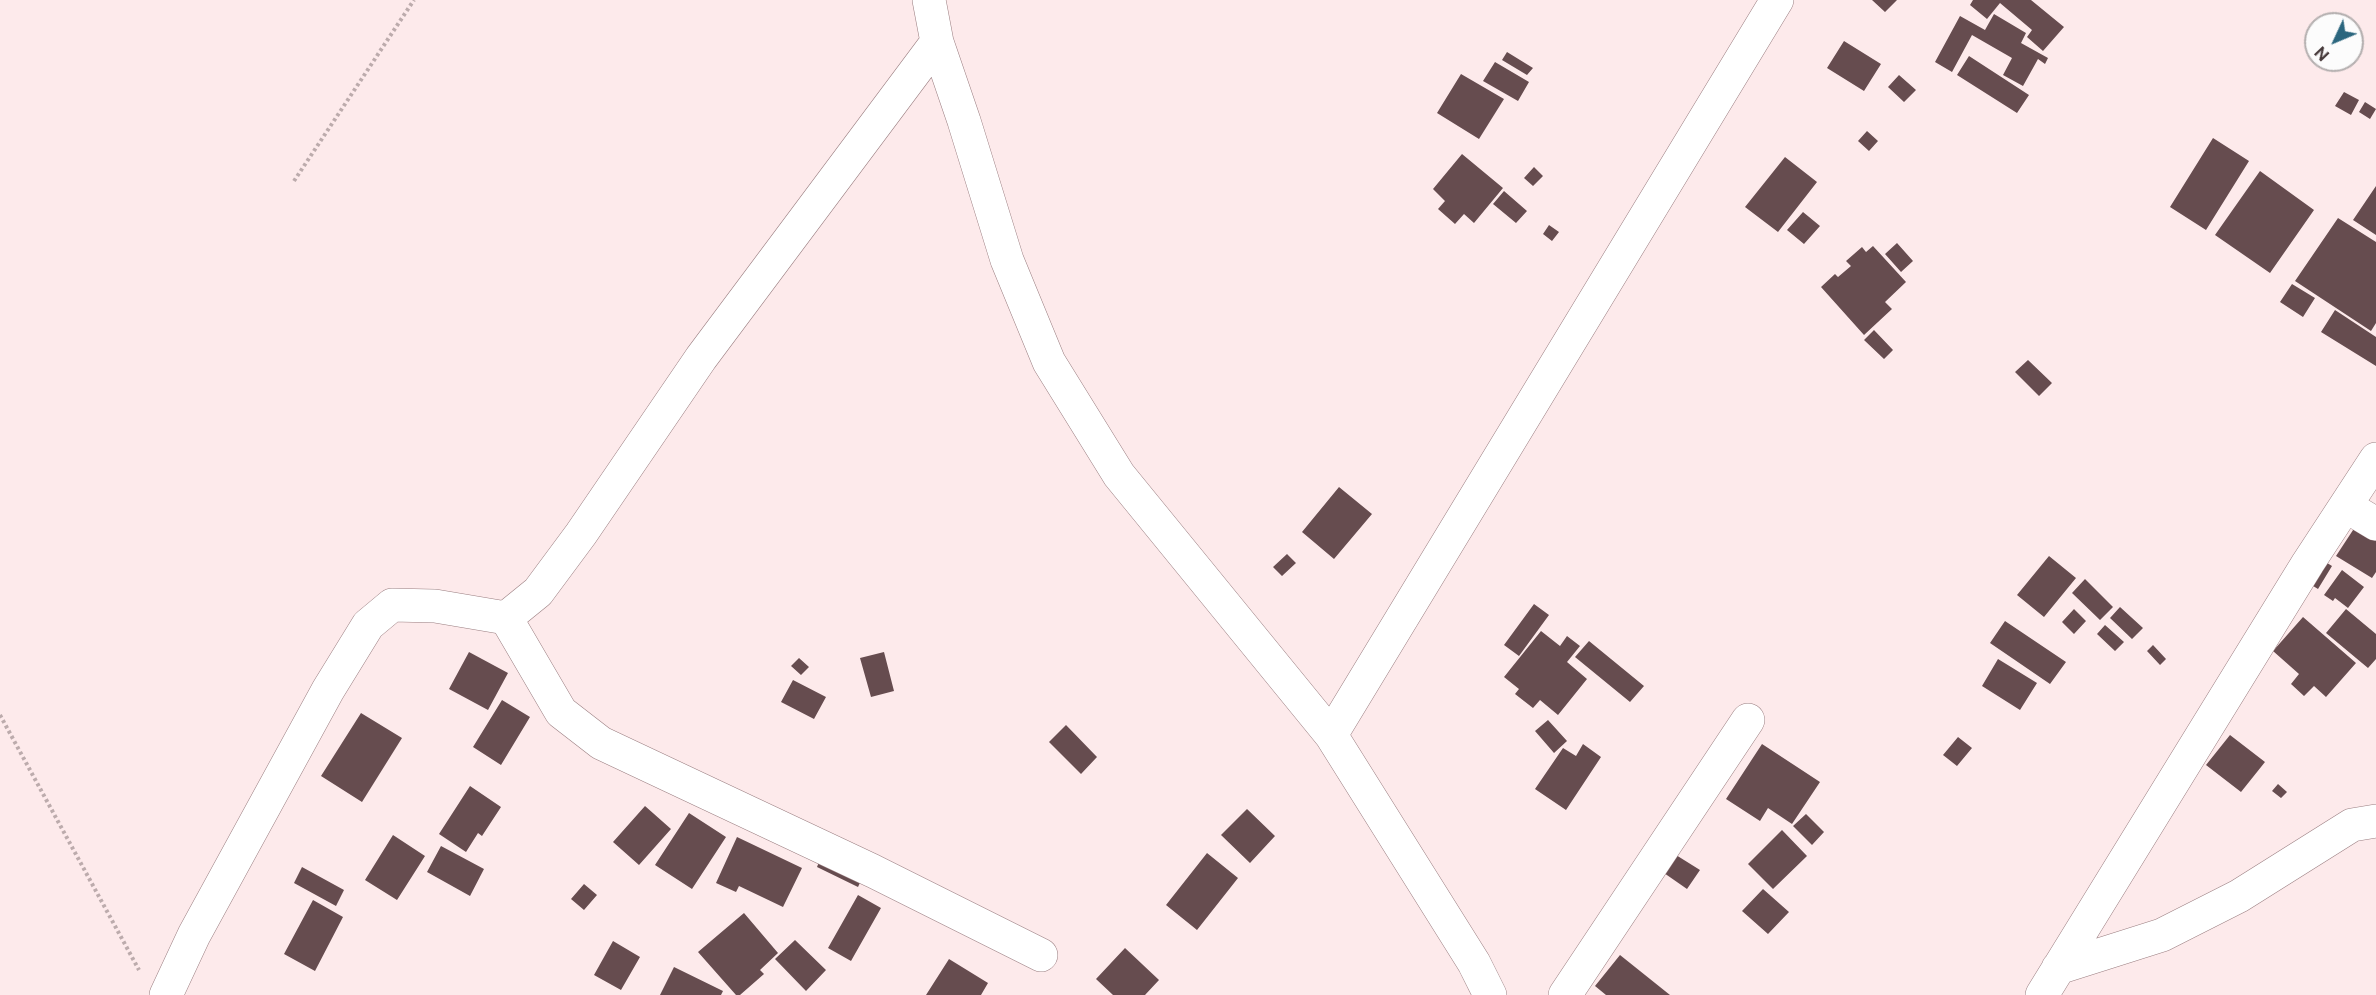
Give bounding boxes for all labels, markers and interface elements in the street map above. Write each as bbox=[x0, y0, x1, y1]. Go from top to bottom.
north arrow bbox=[2304, 12, 2364, 72]
text: N bbox=[2311, 42, 2333, 65]

